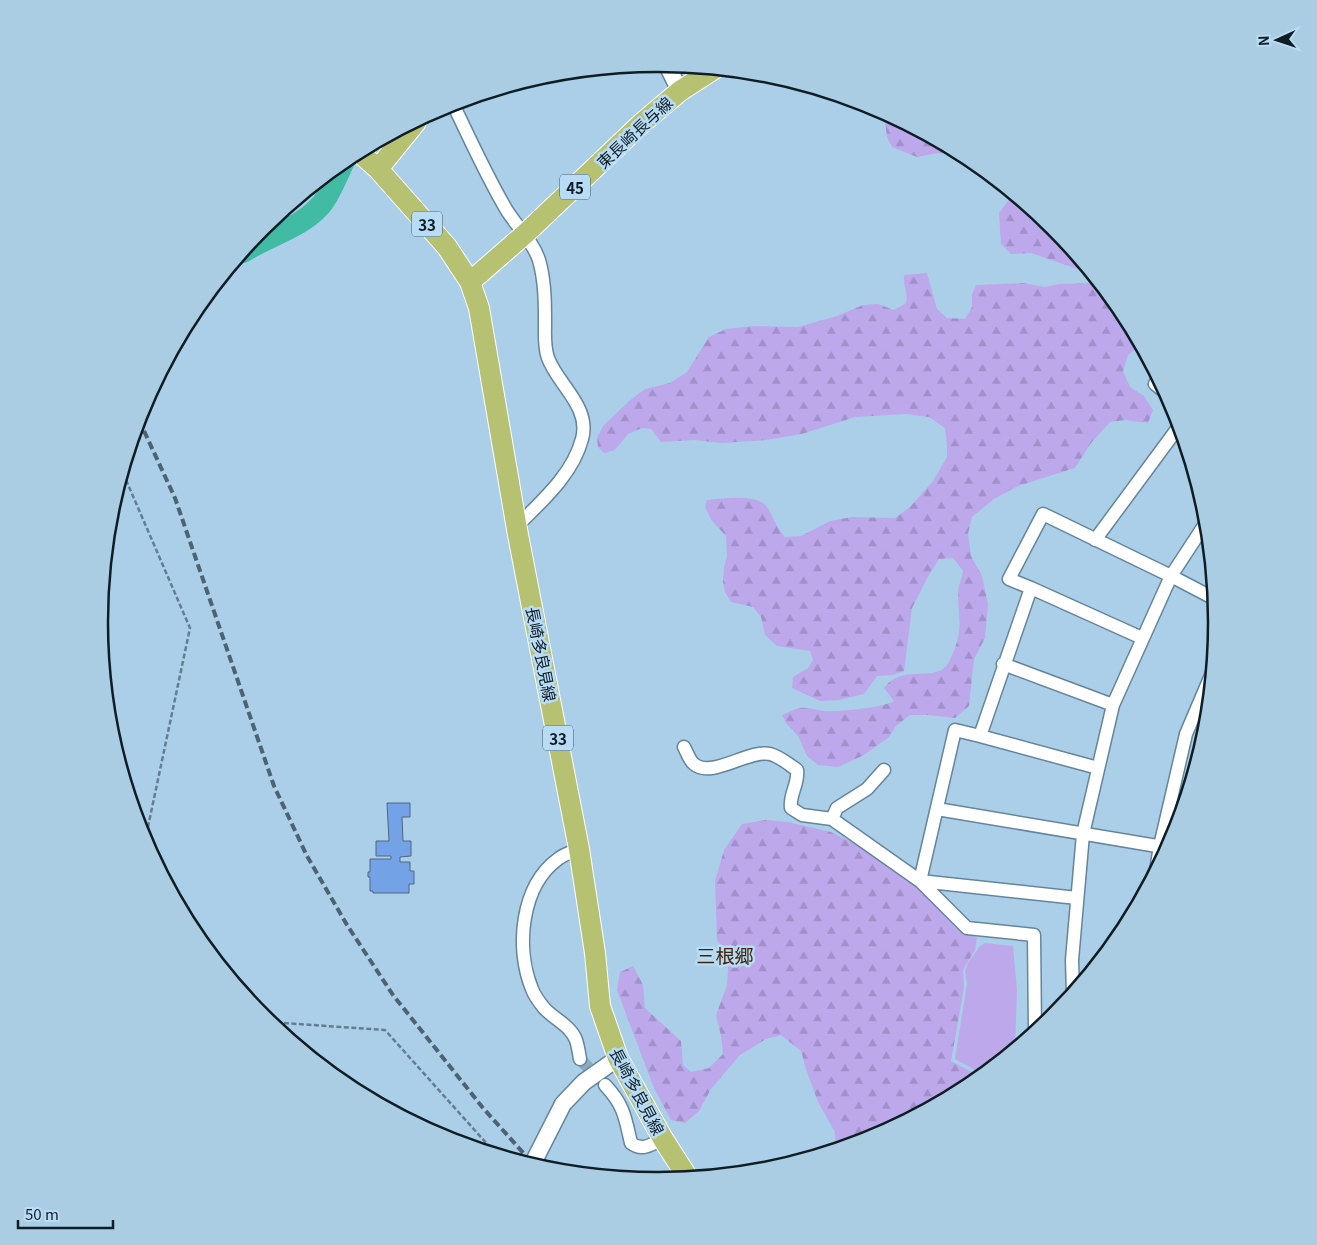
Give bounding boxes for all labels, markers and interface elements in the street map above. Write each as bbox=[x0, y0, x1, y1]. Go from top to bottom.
north arrow bbox=[1252, 15, 1302, 65]
text: N bbox=[1253, 35, 1273, 46]
street label: 東長崎長与線 bbox=[591, 90, 677, 174]
road number: 45 bbox=[560, 174, 590, 200]
road number: 33 bbox=[412, 212, 442, 236]
street label: 長崎多良見線 bbox=[521, 605, 563, 703]
road number: 33 bbox=[543, 726, 573, 750]
district label: 三根郷 bbox=[696, 941, 754, 968]
street label: 長崎多良見線 bbox=[605, 1043, 671, 1139]
scale bar bbox=[18, 1198, 112, 1230]
text: 50 m bbox=[25, 1203, 59, 1224]

